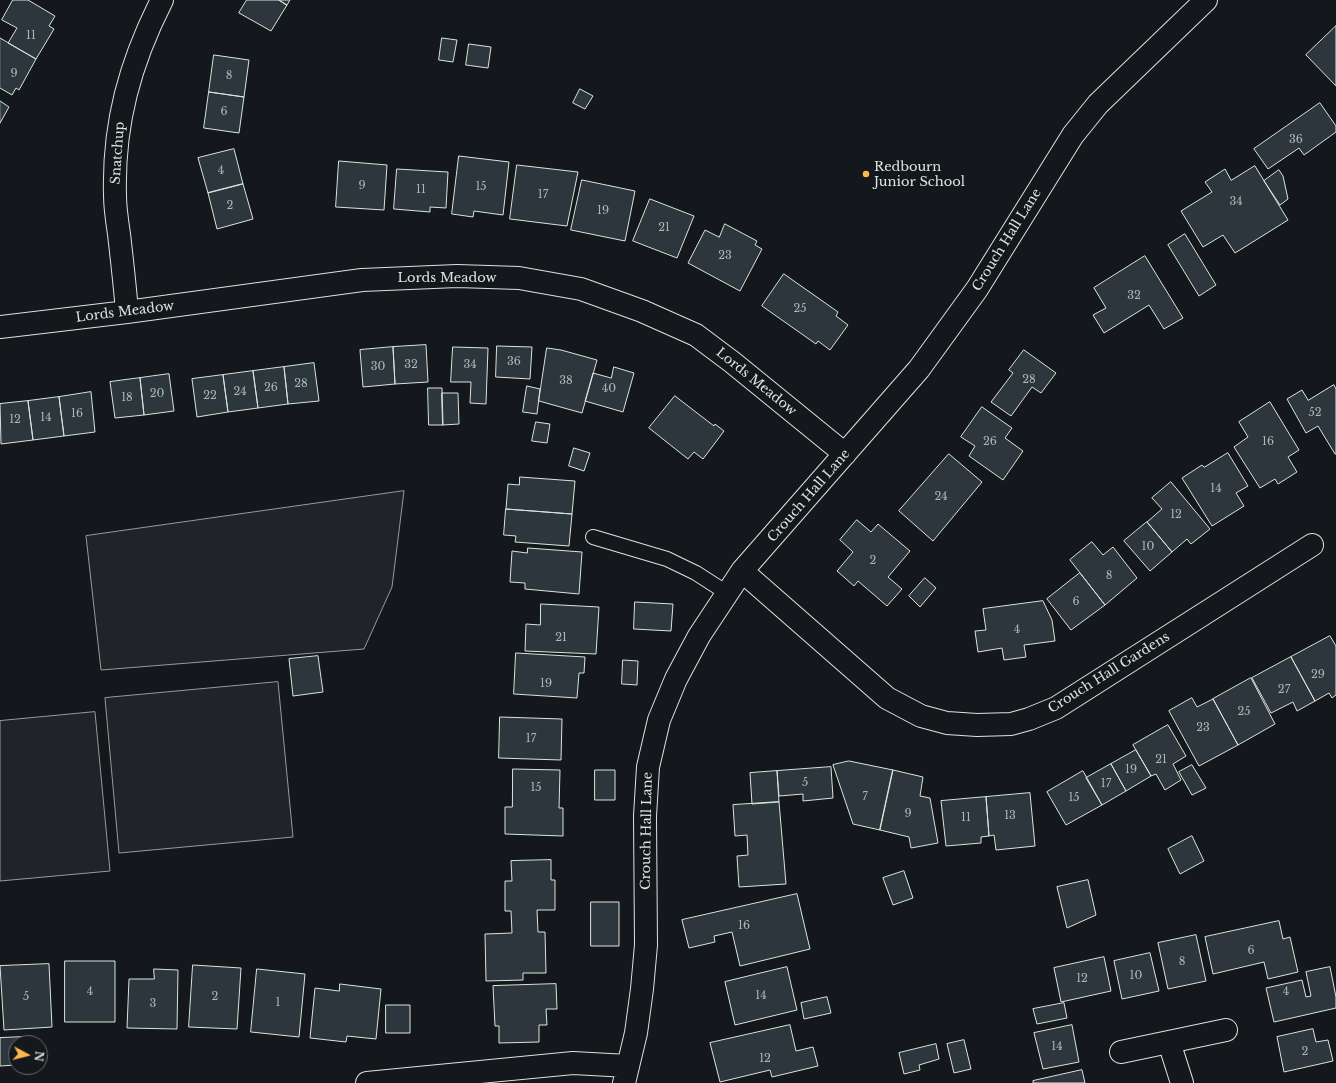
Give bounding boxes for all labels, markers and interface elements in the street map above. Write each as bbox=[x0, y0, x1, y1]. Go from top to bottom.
house number: 11 bbox=[26, 29, 36, 43]
house number: 9 bbox=[10, 67, 18, 81]
house number: 8 bbox=[226, 69, 232, 83]
house number: 6 bbox=[220, 105, 228, 119]
street label: Snatchup bbox=[108, 121, 128, 185]
house number: 36 bbox=[1289, 133, 1303, 147]
place label: Redbourn Junior School bbox=[874, 159, 965, 190]
house number: 4 bbox=[218, 164, 224, 178]
marker: Redbourn Junior School bbox=[861, 169, 871, 179]
house number: 9 bbox=[358, 179, 366, 193]
house number: 15 bbox=[475, 180, 487, 194]
house number: 11 bbox=[416, 183, 426, 197]
street label: Crouch Hall Lane bbox=[969, 186, 1045, 294]
house number: 17 bbox=[538, 188, 548, 202]
house number: 34 bbox=[1229, 195, 1243, 209]
house number: 2 bbox=[227, 199, 233, 213]
house number: 19 bbox=[597, 204, 609, 218]
house number: 21 bbox=[658, 221, 670, 235]
house number: 23 bbox=[718, 249, 732, 263]
street label: Lords Meadow bbox=[397, 270, 497, 286]
house number: 32 bbox=[1127, 289, 1141, 303]
street label: Lords Meadow bbox=[75, 298, 175, 326]
house number: 25 bbox=[793, 302, 807, 316]
street label: Lords Meadow bbox=[713, 345, 799, 419]
house number: 36 bbox=[507, 355, 521, 369]
house number: 32 bbox=[404, 358, 418, 372]
house number: 34 bbox=[463, 358, 477, 372]
house number: 30 bbox=[371, 360, 385, 374]
house number: 28 bbox=[1022, 373, 1036, 387]
house number: 38 bbox=[559, 374, 573, 388]
house number: 28 bbox=[294, 377, 308, 391]
house number: 26 bbox=[264, 381, 278, 395]
house number: 40 bbox=[602, 382, 616, 396]
house number: 24 bbox=[233, 385, 247, 399]
house number: 20 bbox=[150, 387, 164, 401]
house number: 22 bbox=[203, 389, 217, 403]
house number: 18 bbox=[121, 391, 133, 405]
house number: 52 bbox=[1308, 406, 1322, 420]
house number: 16 bbox=[71, 407, 83, 421]
house number: 14 bbox=[40, 411, 52, 425]
house number: 12 bbox=[9, 413, 21, 427]
house number: 26 bbox=[983, 435, 997, 449]
house number: 16 bbox=[1262, 435, 1274, 449]
street label: Crouch Hall Lane bbox=[764, 446, 854, 546]
house number: 14 bbox=[1210, 482, 1222, 496]
house number: 24 bbox=[934, 490, 948, 504]
house number: 12 bbox=[1170, 508, 1182, 522]
house number: 10 bbox=[1142, 540, 1154, 554]
house number: 2 bbox=[870, 554, 876, 568]
house number: 8 bbox=[1106, 569, 1112, 583]
house number: 6 bbox=[1072, 595, 1080, 609]
house number: 4 bbox=[1014, 623, 1020, 637]
street label: Crouch Hall Gardens bbox=[1045, 629, 1173, 717]
house number: 21 bbox=[555, 631, 567, 645]
house number: 29 bbox=[1311, 668, 1325, 682]
house number: 19 bbox=[540, 677, 552, 691]
house number: 27 bbox=[1278, 683, 1290, 697]
house number: 25 bbox=[1237, 705, 1251, 719]
house number: 23 bbox=[1196, 721, 1210, 735]
house number: 17 bbox=[526, 732, 536, 746]
house number: 21 bbox=[1155, 753, 1167, 767]
house number: 19 bbox=[1125, 763, 1137, 777]
street label: Crouch Hall Lane bbox=[638, 772, 656, 890]
house number: 5 bbox=[802, 776, 808, 790]
house number: 17 bbox=[1101, 777, 1111, 791]
house number: 15 bbox=[530, 781, 542, 795]
house number: 7 bbox=[862, 790, 868, 804]
house number: 15 bbox=[1068, 791, 1080, 805]
house number: 9 bbox=[904, 807, 912, 821]
house number: 13 bbox=[1004, 809, 1016, 823]
house number: 11 bbox=[961, 811, 971, 825]
house number: 16 bbox=[738, 919, 750, 933]
house number: 6 bbox=[1247, 944, 1255, 958]
house number: 8 bbox=[1179, 955, 1185, 969]
house number: 10 bbox=[1130, 969, 1142, 983]
house number: 12 bbox=[1076, 972, 1088, 986]
house number: 4 bbox=[87, 985, 93, 999]
house number: 4 bbox=[1283, 985, 1289, 999]
house number: 14 bbox=[755, 989, 767, 1003]
house number: 5 bbox=[23, 990, 29, 1004]
house number: 2 bbox=[212, 990, 218, 1004]
house number: 1 bbox=[276, 996, 280, 1010]
house number: 3 bbox=[150, 997, 156, 1011]
north arrow bbox=[8, 1035, 48, 1075]
house number: 14 bbox=[1051, 1040, 1063, 1054]
house number: 2 bbox=[1302, 1045, 1308, 1059]
text: N bbox=[31, 1050, 46, 1062]
house number: 12 bbox=[759, 1052, 771, 1066]

